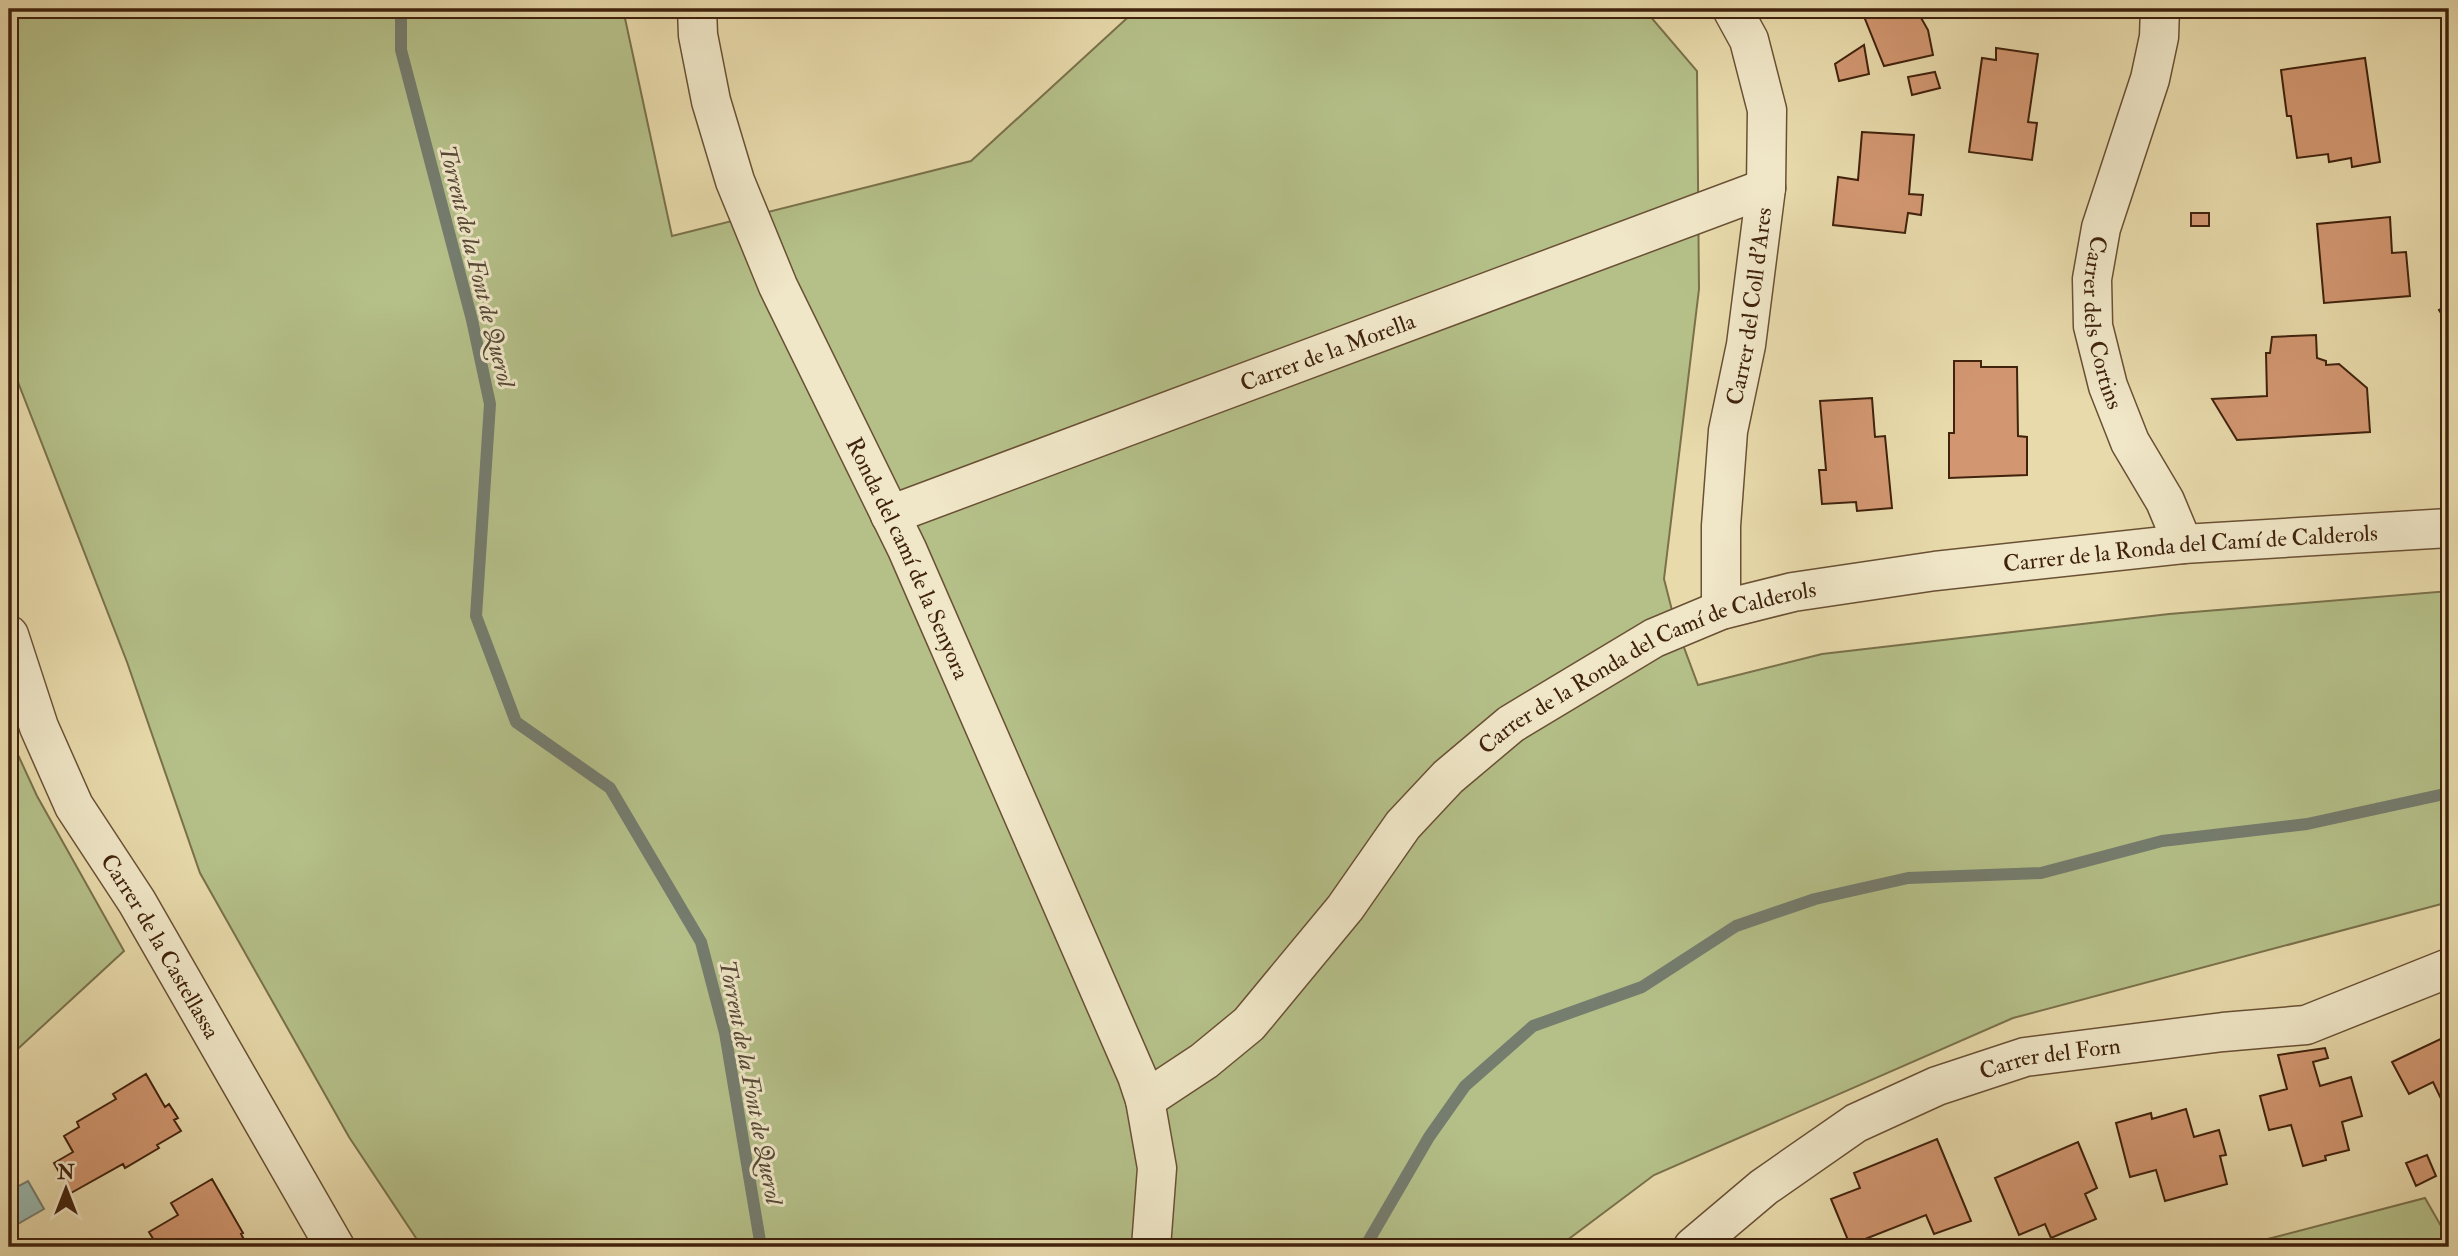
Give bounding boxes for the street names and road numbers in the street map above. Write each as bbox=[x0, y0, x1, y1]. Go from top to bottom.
street label: Carrer del Coll d'Ares bbox=[1720, 206, 1778, 408]
street label: Carrer dels Cortins bbox=[2077, 234, 2130, 413]
street label: Carrer de la Morella bbox=[1236, 306, 1420, 398]
street label: Ronda del camí de la Senyora bbox=[839, 433, 976, 684]
street label: Carrer de la Ronda del Camí de Calderols bbox=[2002, 518, 2379, 578]
street label: Carrer de la Ronda del Camí de Calderols bbox=[1472, 575, 1818, 761]
street label: Carrer de la Castellassa bbox=[94, 848, 227, 1044]
street label: Carrer del Forn bbox=[1976, 1031, 2122, 1086]

